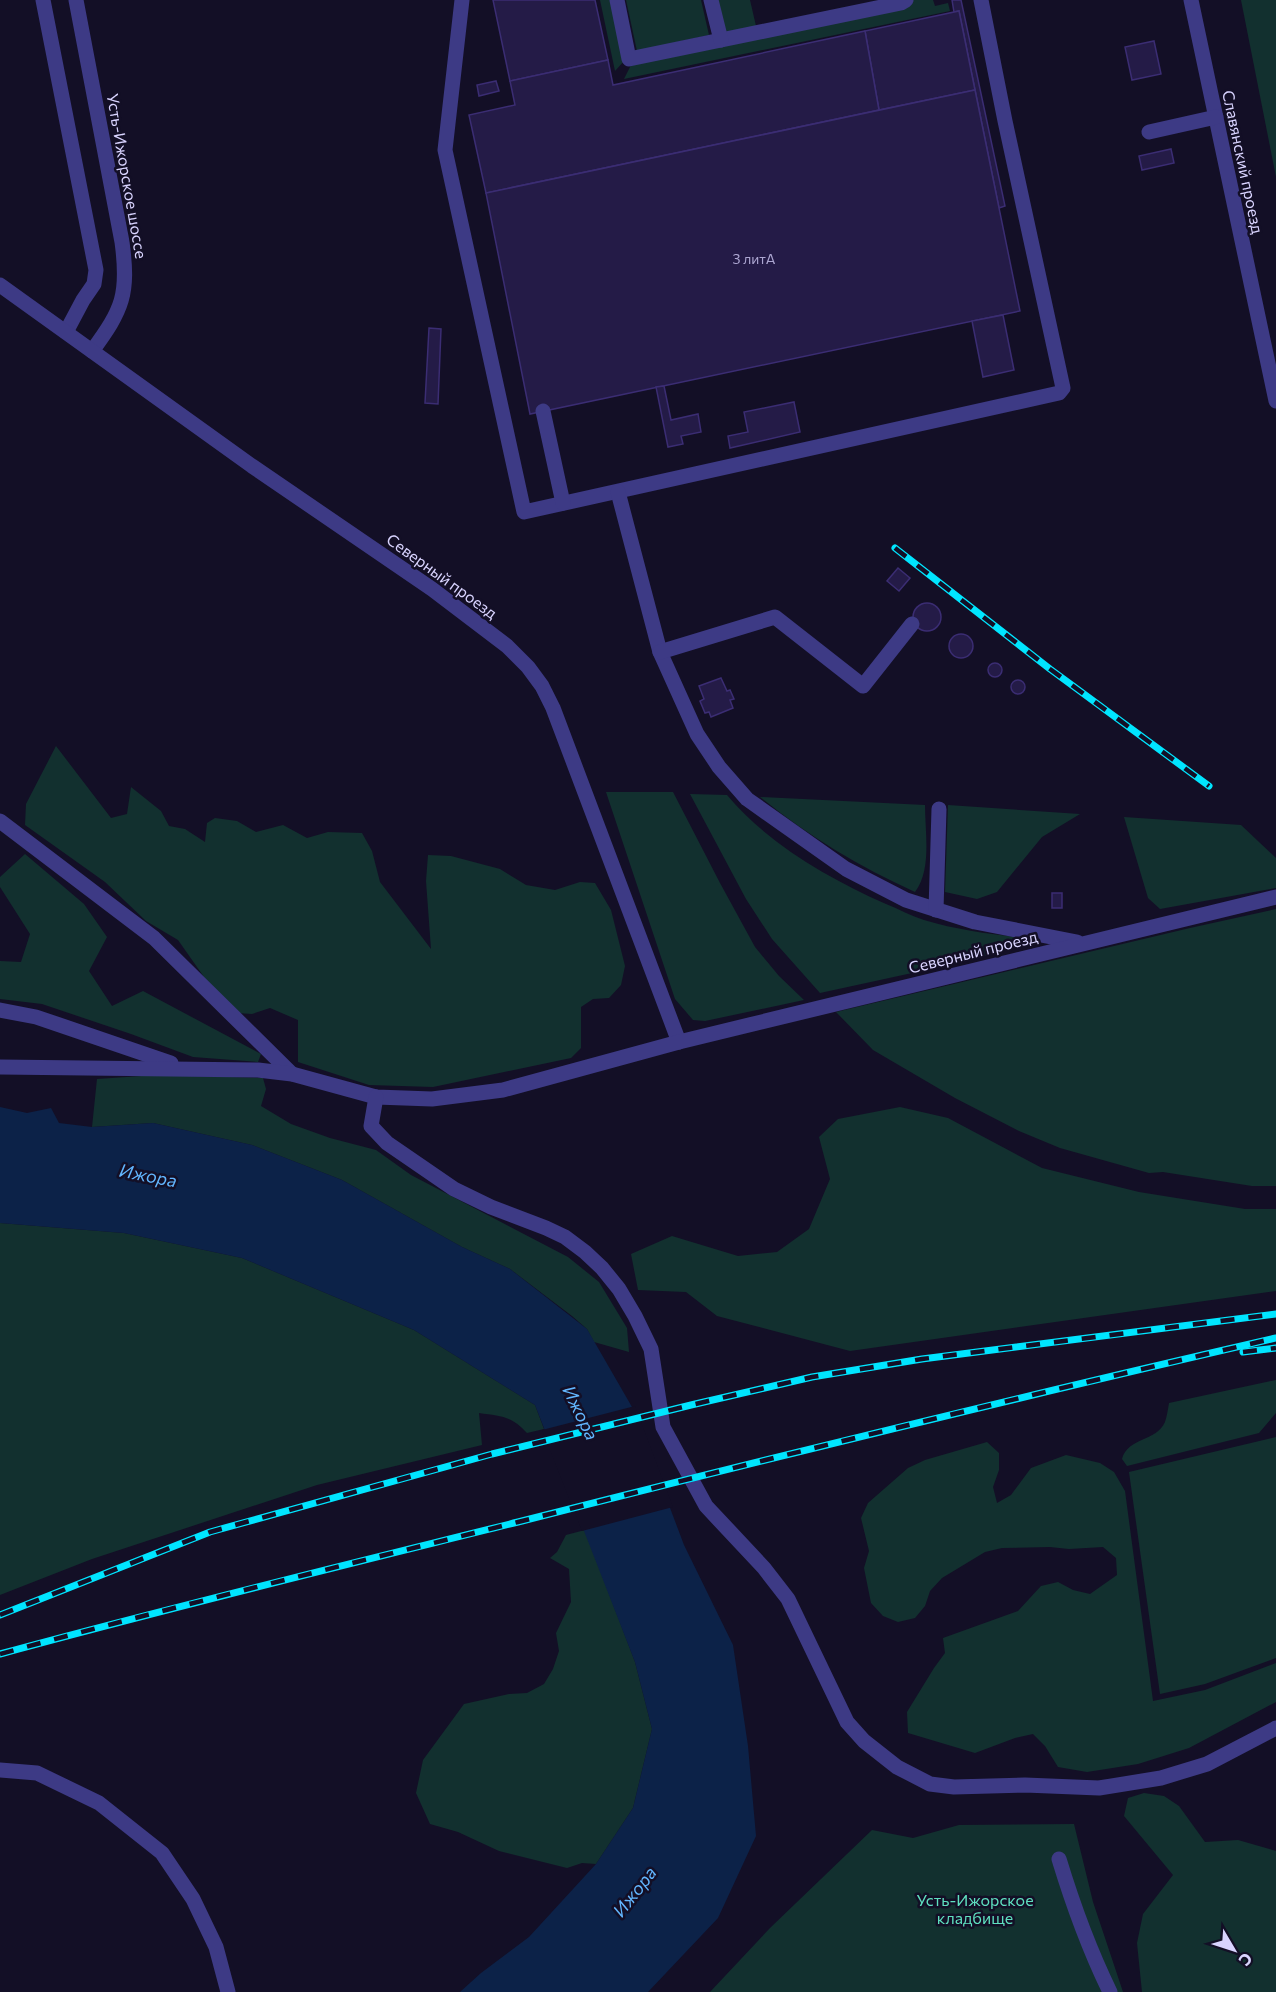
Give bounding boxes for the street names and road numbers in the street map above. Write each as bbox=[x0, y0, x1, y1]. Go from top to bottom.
street label: Славянский проезд bbox=[1219, 89, 1268, 236]
street label: Усть-Ижорское шоссе bbox=[104, 92, 151, 260]
street label: Северный проезд bbox=[383, 529, 502, 623]
street label: Северный проезд bbox=[906, 926, 1040, 977]

